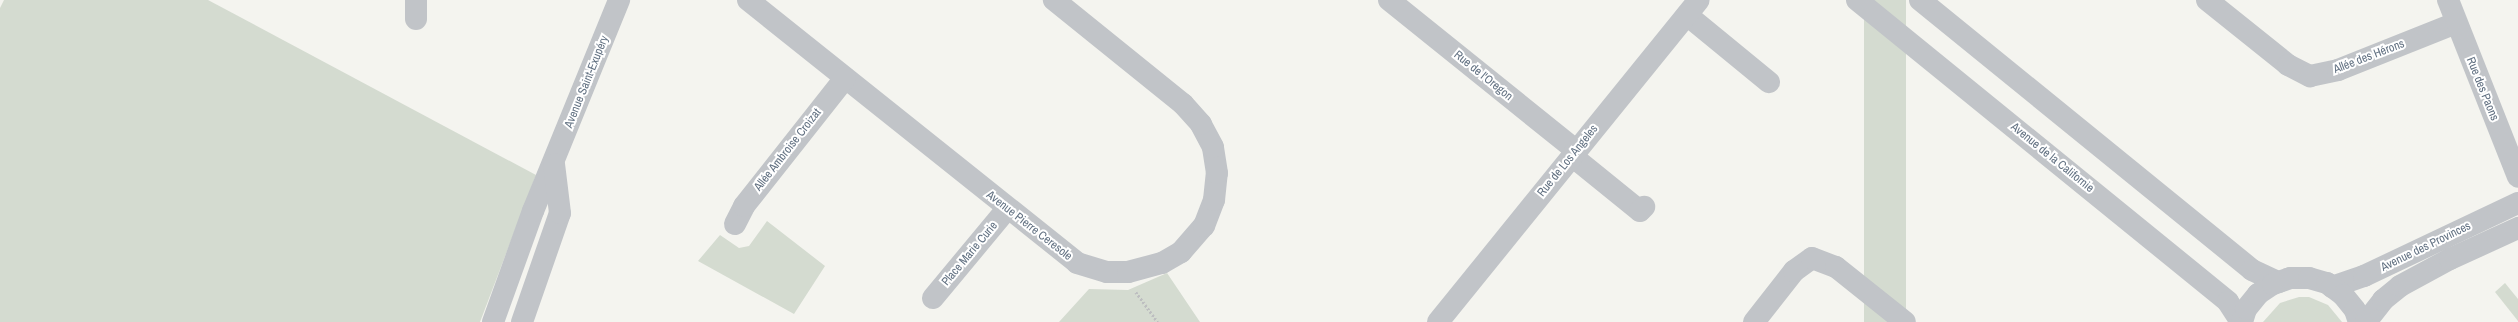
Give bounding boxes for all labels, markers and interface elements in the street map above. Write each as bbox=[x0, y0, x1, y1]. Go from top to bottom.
street label: Avenue Saint-Exupéry bbox=[562, 34, 612, 130]
street label: Allée des Hérons bbox=[2331, 37, 2407, 77]
street label: Rue de l'Oregon bbox=[1451, 48, 1515, 104]
street label: Rue des Paons bbox=[2463, 55, 2501, 123]
street label: Allée Ambroise Croizat bbox=[751, 106, 825, 194]
street label: Avenue de la Californie bbox=[2008, 120, 2096, 196]
street label: Rue de Los Angeles bbox=[1535, 122, 1601, 200]
street label: Avenue Pierre Ceresole bbox=[983, 188, 1075, 264]
street label: Place Marie Curie bbox=[939, 219, 1001, 289]
street label: Avenue des Provinces bbox=[2379, 219, 2473, 275]

